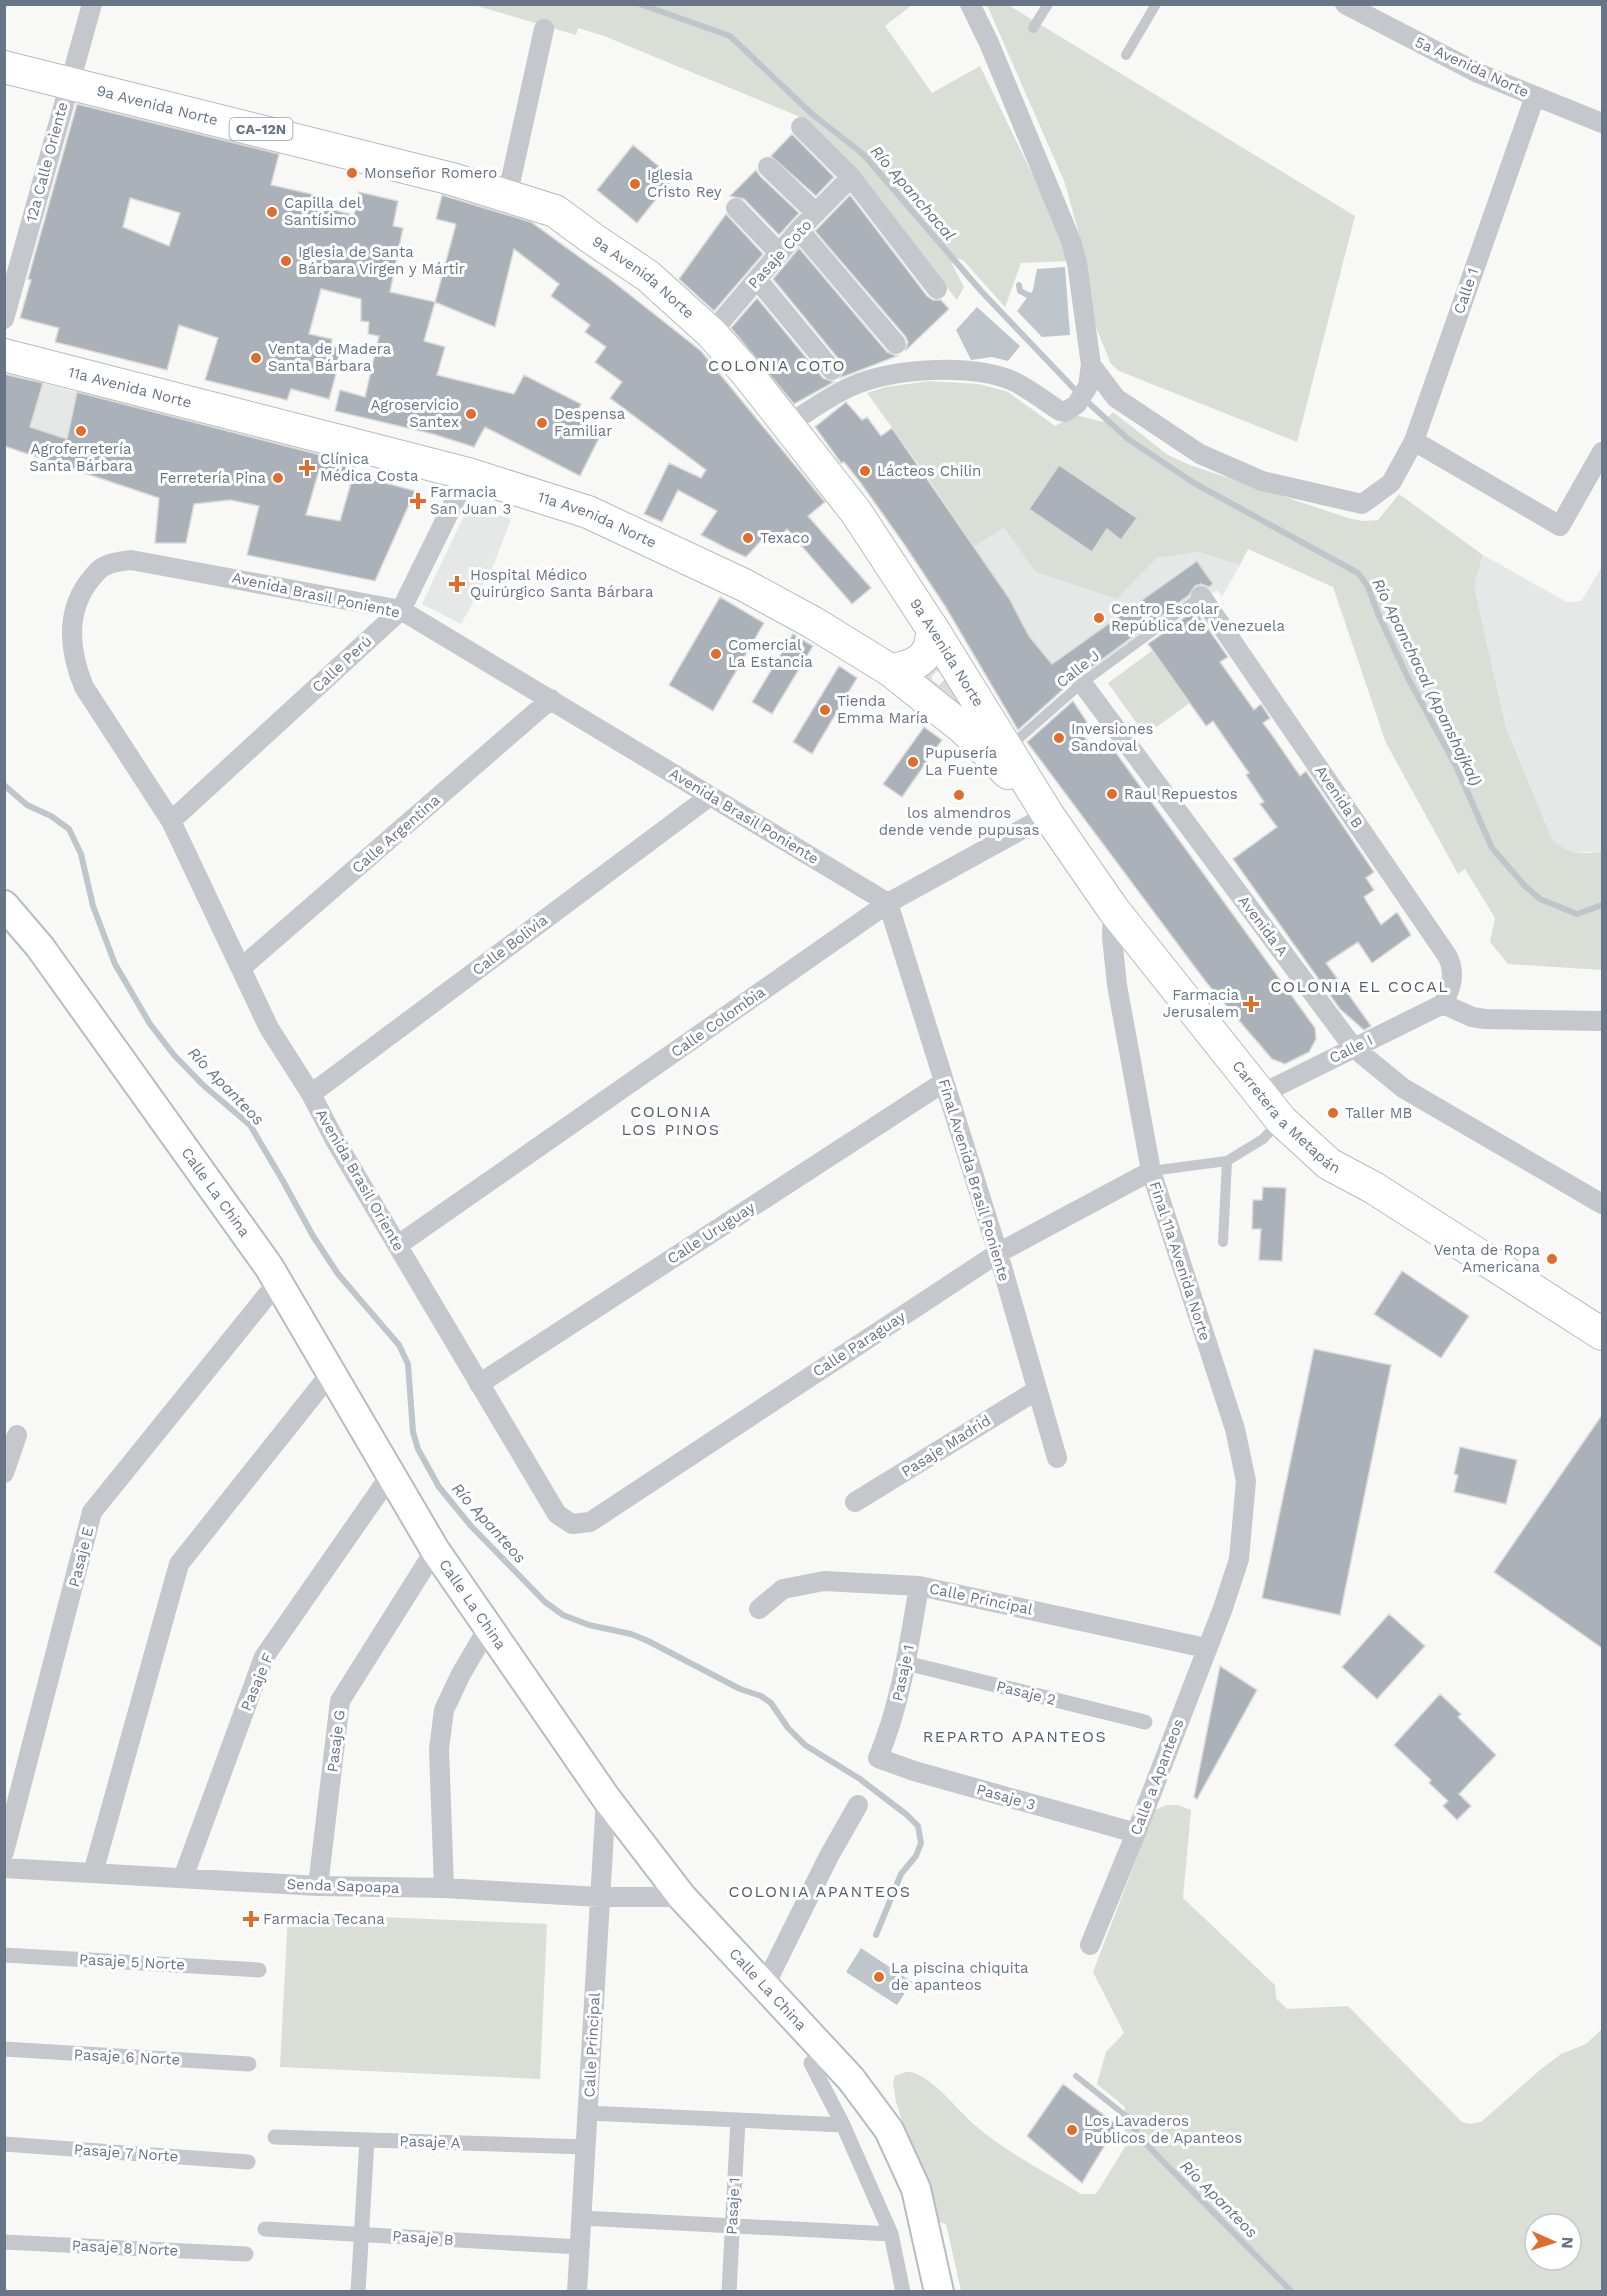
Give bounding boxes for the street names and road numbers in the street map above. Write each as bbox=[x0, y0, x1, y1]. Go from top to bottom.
street label: 5a Avenida Norte bbox=[1412, 33, 1532, 101]
street label: 9a Avenida Norte bbox=[95, 82, 220, 129]
street label: 12a Calle Oriente bbox=[22, 100, 72, 224]
road number: CA-12N bbox=[230, 118, 292, 140]
street label: Pasaje Coto bbox=[744, 216, 816, 292]
street label: 9a Avenida Norte bbox=[589, 232, 698, 322]
street label: Calle 1 bbox=[1450, 266, 1482, 316]
street label: 11a Avenida Norte bbox=[66, 363, 194, 412]
street label: 11a Avenida Norte bbox=[535, 488, 659, 552]
street label: Avenida Brasil Poniente bbox=[230, 568, 402, 622]
street label: 9a Avenida Norte bbox=[906, 595, 988, 710]
street label: Calle Perú bbox=[309, 632, 375, 696]
street label: Calle J bbox=[1053, 647, 1103, 691]
street label: Avenida B bbox=[1312, 762, 1366, 832]
street label: Avenida Brasil Poniente bbox=[666, 764, 822, 868]
street label: Calle Argentina bbox=[348, 791, 444, 877]
street label: Avenida A bbox=[1234, 892, 1292, 960]
street label: Calle Bolivia bbox=[469, 911, 552, 979]
street label: Calle Colombia bbox=[667, 983, 769, 1061]
street label: Calle I bbox=[1326, 1031, 1376, 1067]
street label: Carretera a Metapán bbox=[1228, 1057, 1343, 1177]
street label: Final Avenida Brasil Poniente bbox=[935, 1077, 1013, 1283]
street label: Avenida Brasil Oriente bbox=[312, 1106, 408, 1254]
street label: Calle La China bbox=[178, 1144, 254, 1241]
street label: Final 11a Avenida Norte bbox=[1146, 1179, 1214, 1343]
street label: Calle Uruguay bbox=[664, 1198, 758, 1268]
street label: Calle Paraguay bbox=[809, 1307, 909, 1381]
street label: Pasaje Madrid bbox=[898, 1411, 994, 1481]
street label: Pasaje E bbox=[65, 1525, 97, 1589]
street label: Calle La China bbox=[435, 1556, 510, 1653]
street label: Calle Principal bbox=[928, 1579, 1035, 1619]
street label: Pasaje 1 bbox=[888, 1643, 918, 1703]
street label: Pasaje F bbox=[237, 1650, 277, 1714]
street label: Pasaje 2 bbox=[994, 1677, 1058, 1709]
street label: Pasaje G bbox=[323, 1709, 349, 1773]
street label: Calle a Apanteos bbox=[1127, 1716, 1188, 1838]
street label: Pasaje 3 bbox=[974, 1780, 1038, 1814]
street label: Senda Sapoapa bbox=[286, 1875, 400, 1897]
street label: Calle La China bbox=[725, 1945, 811, 2034]
street label: Pasaje 5 Norte bbox=[79, 1950, 185, 1974]
street label: Calle Principal bbox=[580, 1992, 604, 2098]
street label: Pasaje 6 Norte bbox=[73, 2045, 181, 2069]
street label: Pasaje A bbox=[399, 2132, 461, 2152]
street label: Pasaje 7 Norte bbox=[73, 2140, 179, 2166]
street label: Pasaje 1 bbox=[723, 2177, 743, 2235]
street label: Pasaje B bbox=[392, 2227, 454, 2249]
street label: Pasaje 8 Norte bbox=[71, 2236, 179, 2260]

